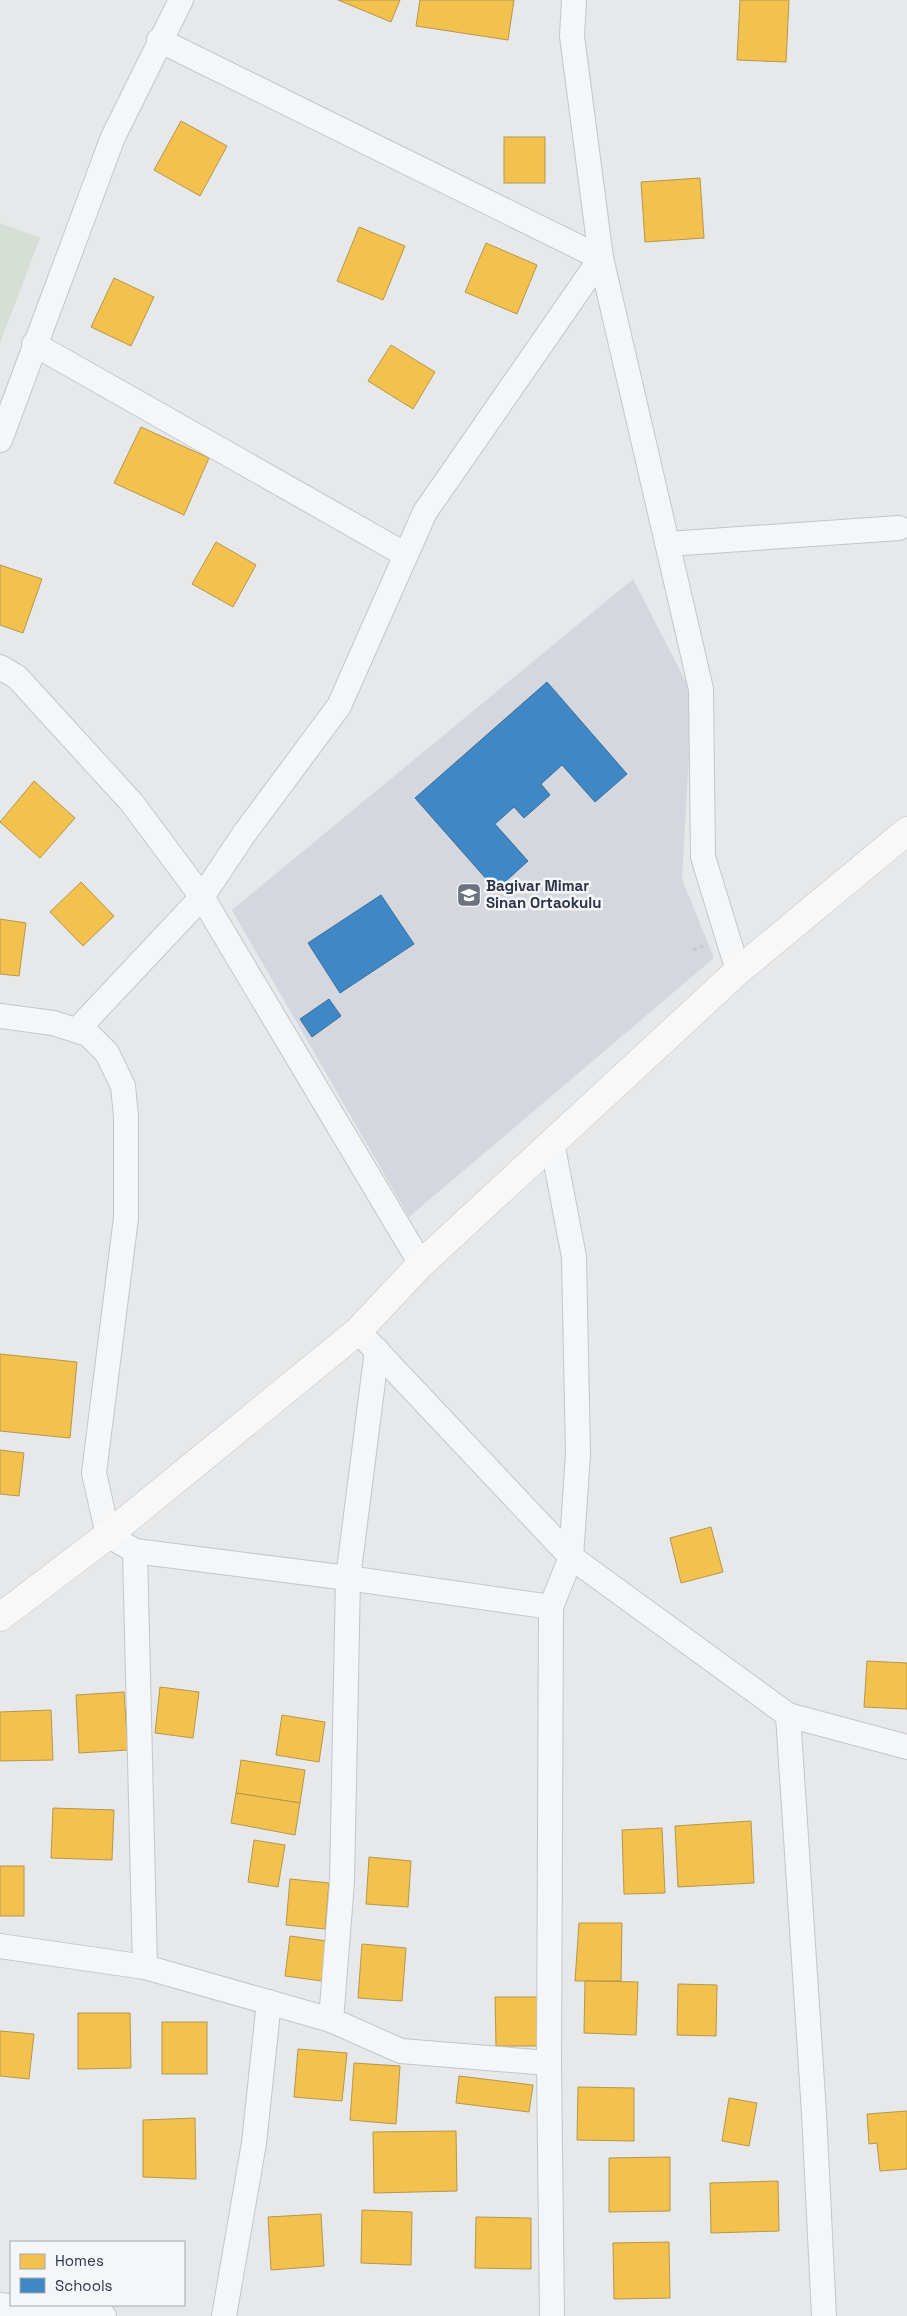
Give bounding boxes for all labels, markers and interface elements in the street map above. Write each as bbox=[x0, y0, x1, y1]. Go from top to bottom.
place label: Bagivar Mimar Sinan Ortaokulu bbox=[486, 876, 602, 912]
school or university icon: Bagivar Mimar Sinan Ortaokulu bbox=[456, 882, 482, 908]
legend bbox=[10, 2241, 185, 2306]
text: Homes bbox=[55, 2251, 104, 2270]
text: Schools bbox=[55, 2276, 113, 2295]

